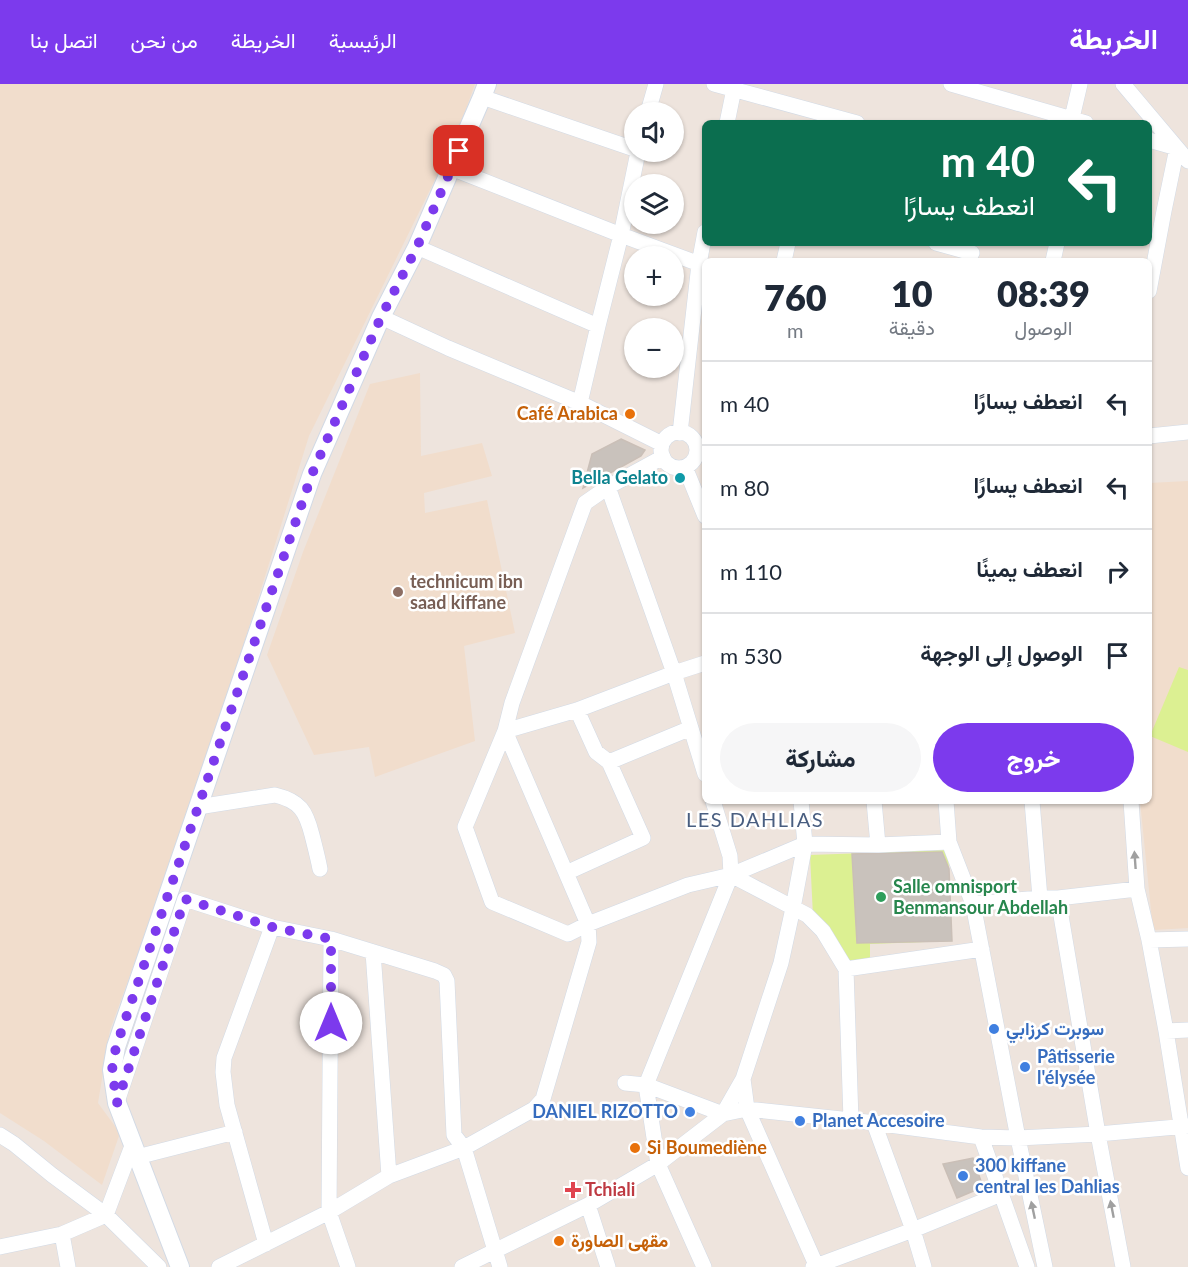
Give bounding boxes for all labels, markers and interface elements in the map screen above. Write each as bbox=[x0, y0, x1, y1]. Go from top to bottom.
text: الخريطة bbox=[1069, 21, 1158, 55]
text: اتصل بنا bbox=[30, 27, 98, 52]
text: من نحن bbox=[131, 27, 198, 52]
text: الخريطة bbox=[231, 27, 296, 52]
text: الرئيسية bbox=[329, 27, 397, 52]
map controls bbox=[624, 102, 684, 378]
button: sound bbox=[624, 102, 684, 162]
pin bbox=[433, 125, 484, 176]
icon: arrive bbox=[442, 134, 475, 167]
text: 40 m bbox=[941, 136, 1035, 186]
icon: left bbox=[1056, 144, 1134, 222]
button: layers bbox=[624, 174, 684, 234]
text: انعطف يسارًا bbox=[903, 188, 1035, 221]
button: + bbox=[624, 246, 684, 306]
text: 10 bbox=[891, 271, 933, 315]
text: 08:39 bbox=[997, 271, 1090, 315]
text: 760 bbox=[764, 275, 827, 319]
text: دقيقة bbox=[889, 315, 935, 339]
text: الوصول bbox=[1015, 315, 1072, 339]
button: − bbox=[624, 318, 684, 378]
text: m bbox=[787, 318, 804, 342]
text: انعطف يسارًا bbox=[974, 387, 1083, 414]
icon: left bbox=[1101, 387, 1134, 420]
text: 40 m bbox=[720, 390, 769, 417]
place label: Café Arabica bbox=[517, 402, 618, 424]
marker: Café Arabica bbox=[623, 407, 637, 421]
place label: Bella Gelato bbox=[571, 466, 668, 488]
marker: Bella Gelato bbox=[673, 471, 687, 485]
text: انعطف يسارًا bbox=[974, 471, 1083, 498]
icon: left bbox=[1101, 471, 1134, 504]
text: 80 m bbox=[720, 474, 769, 501]
text: انعطف يمينًا bbox=[976, 555, 1083, 582]
icon: right bbox=[1101, 555, 1134, 588]
text: 110 m bbox=[720, 558, 782, 585]
place label: technicum ibn saad kiffane bbox=[410, 570, 523, 613]
marker: technicum ibn saad kiffane bbox=[391, 585, 405, 599]
text: الوصول إلى الوجهة bbox=[920, 639, 1083, 666]
icon: arrive bbox=[1101, 639, 1134, 672]
text: 530 m bbox=[720, 642, 782, 669]
button: مشاركة bbox=[720, 723, 921, 792]
button: خروج bbox=[933, 723, 1134, 792]
district label: LES DAHLIAS bbox=[686, 807, 824, 831]
one-way arrow bbox=[1130, 850, 1139, 869]
place label: Salle omnisport Benmansour Abdellah bbox=[893, 875, 1068, 918]
marker: Salle omnisport Benmansour Abdellah bbox=[874, 890, 888, 904]
position arrow bbox=[299, 991, 363, 1055]
place label: سوبرت كرزابي bbox=[1006, 1017, 1104, 1044]
marker: سوبرت كرزابي bbox=[987, 1022, 1001, 1036]
place label: Pâtisserie l'élysée bbox=[1037, 1045, 1115, 1088]
marker: Pâtisserie l'élysée bbox=[1018, 1060, 1032, 1074]
place label: DANIEL RIZOTTO bbox=[532, 1100, 678, 1122]
marker: DANIEL RIZOTTO bbox=[683, 1105, 697, 1119]
place label: Planet Accesoire bbox=[812, 1109, 945, 1131]
marker: Planet Accesoire bbox=[793, 1114, 807, 1128]
place label: Si Boumediène bbox=[647, 1136, 767, 1158]
marker: Si Boumediène bbox=[628, 1141, 642, 1155]
place label: 300 kiffane central les Dahlias bbox=[975, 1154, 1120, 1197]
marker: 300 kiffane central les Dahlias bbox=[956, 1169, 970, 1183]
place label: Tchiali bbox=[585, 1178, 635, 1200]
marker: Tchiali bbox=[566, 1183, 580, 1197]
one-way arrow bbox=[1028, 1200, 1037, 1219]
one-way arrow bbox=[1107, 1200, 1116, 1219]
place label: مقهى الصاورة bbox=[571, 1229, 669, 1252]
marker: مقهى الصاورة bbox=[552, 1234, 566, 1248]

